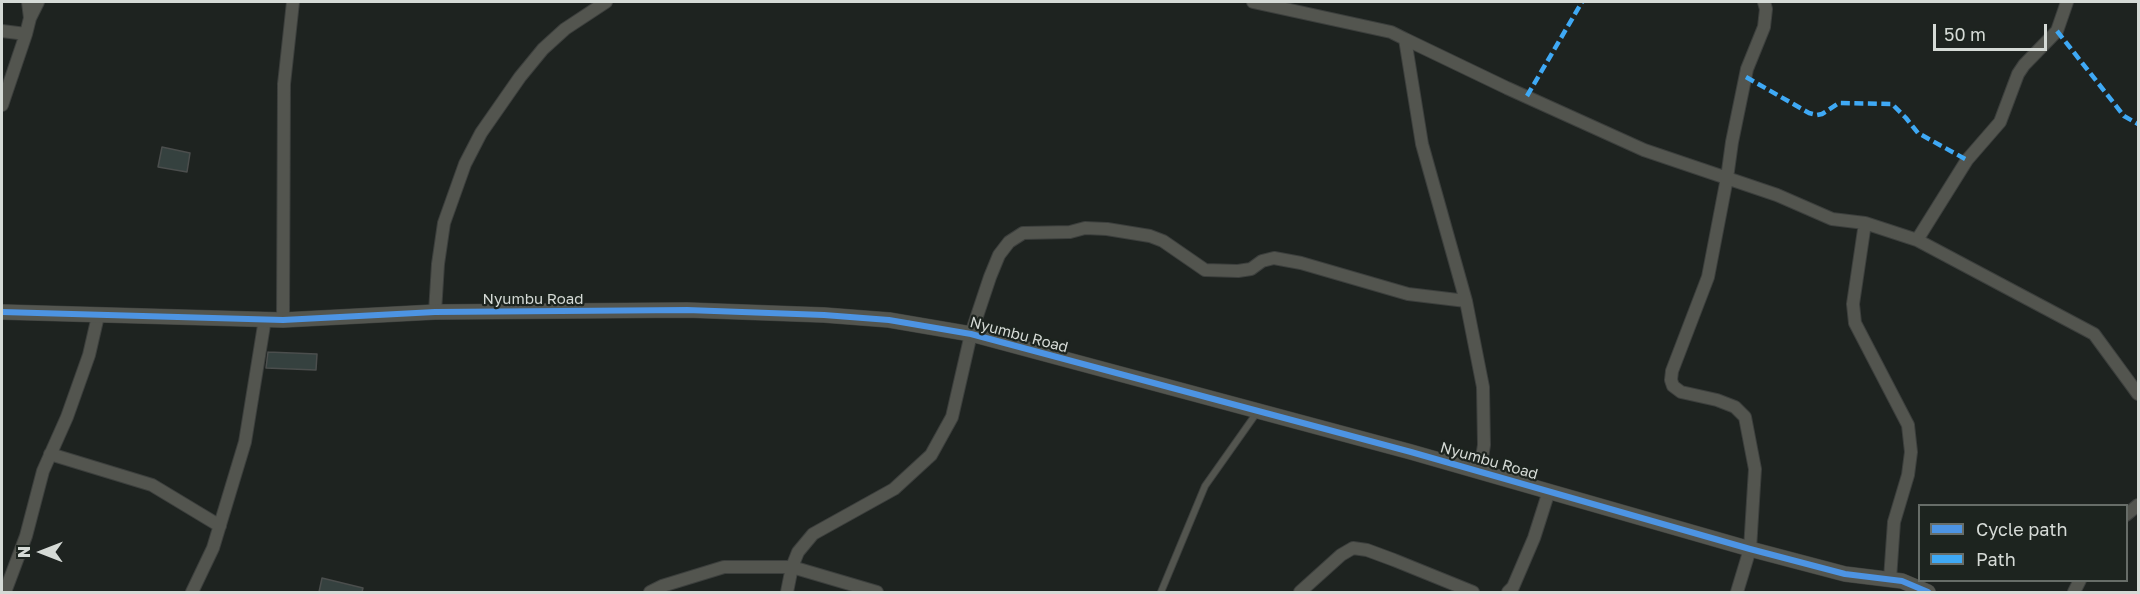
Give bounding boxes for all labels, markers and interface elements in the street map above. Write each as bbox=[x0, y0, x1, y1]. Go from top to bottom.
scale bar bbox=[1936, 12, 2050, 50]
text: 50 m bbox=[1944, 23, 1986, 45]
street label: Nyumbu Road bbox=[483, 290, 583, 308]
street label: Nyumbu Road bbox=[968, 313, 1070, 357]
street label: Nyumbu Road bbox=[1438, 438, 1540, 484]
legend bbox=[1918, 504, 2128, 582]
text: Cycle path bbox=[1976, 518, 2068, 540]
north arrow bbox=[12, 522, 72, 582]
text: N bbox=[14, 546, 34, 558]
text: Path bbox=[1976, 548, 2016, 570]

